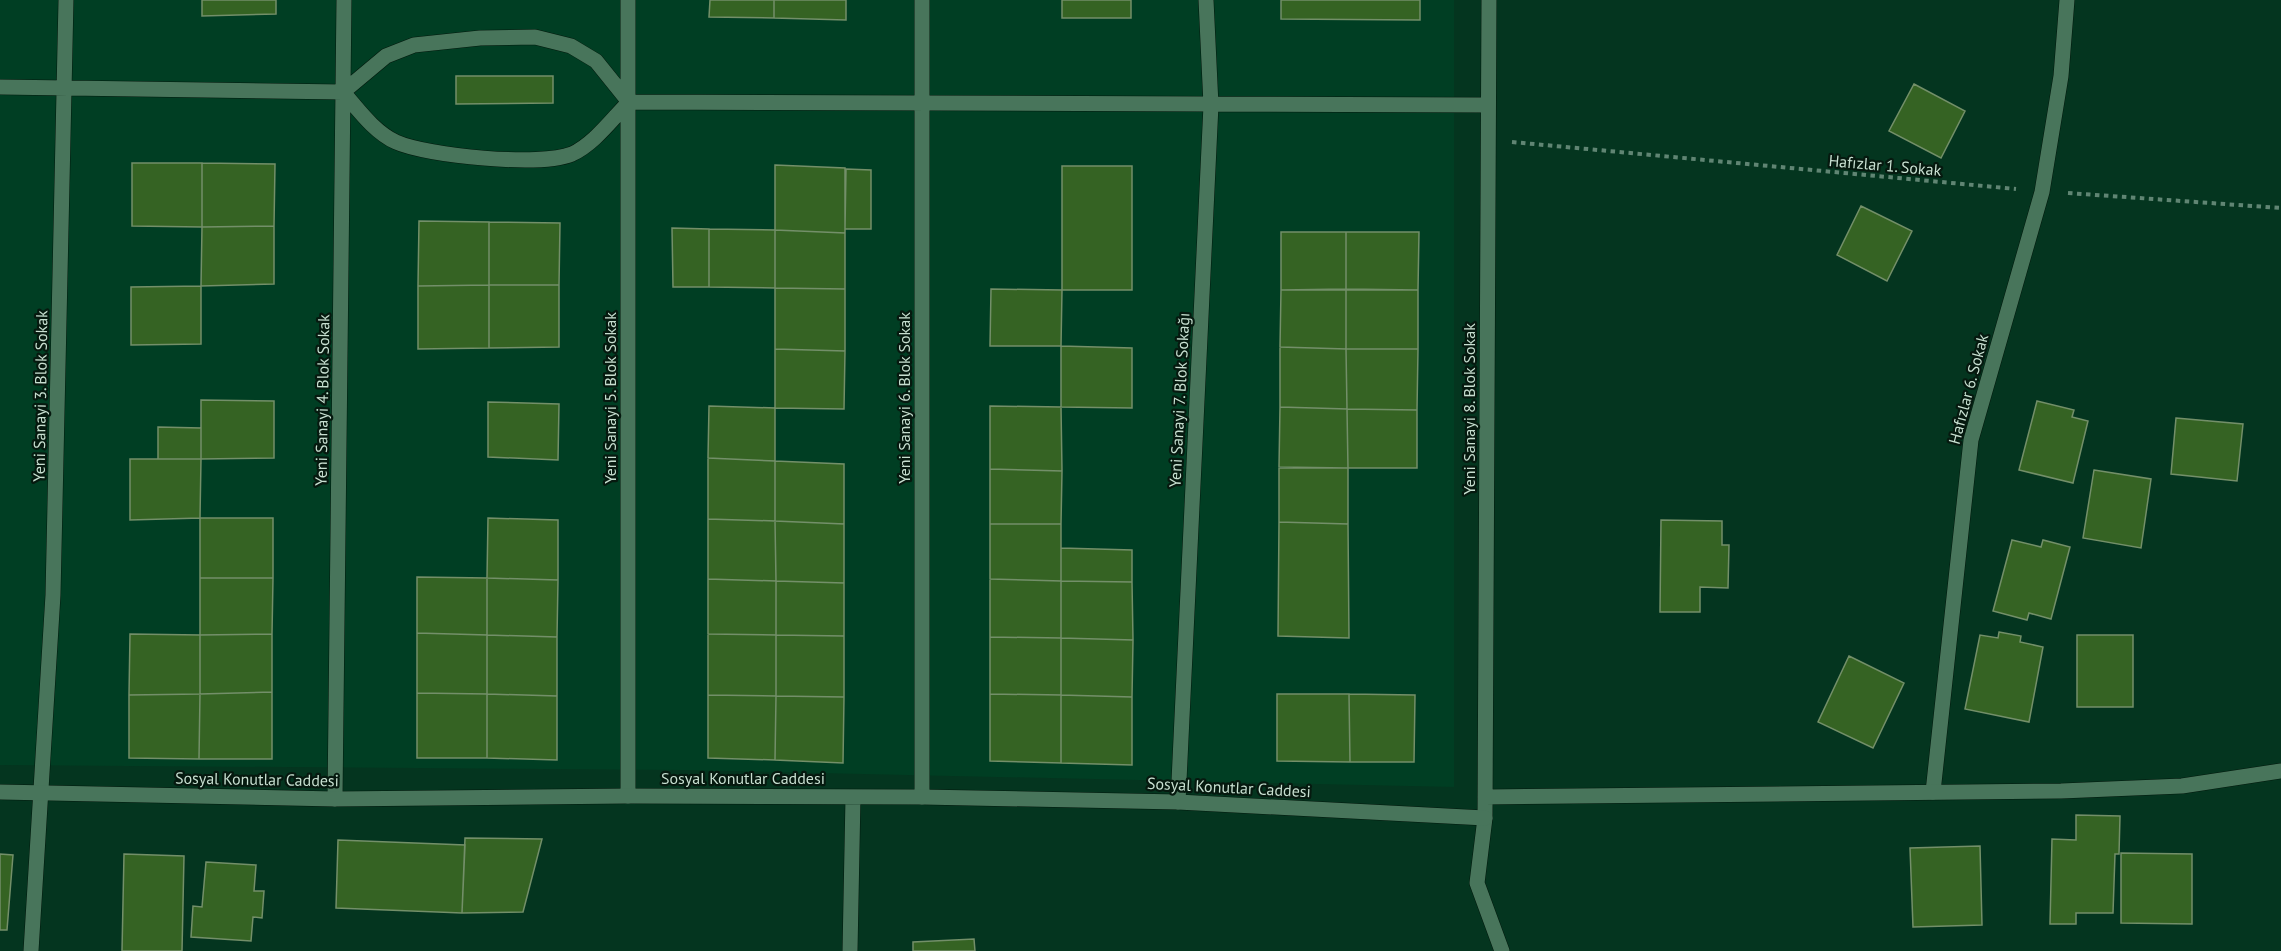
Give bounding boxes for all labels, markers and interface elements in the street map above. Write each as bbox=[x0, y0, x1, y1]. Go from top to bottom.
street label: Hafızlar 1. Sokak bbox=[1828, 150, 1943, 180]
street label: Yeni Sanayi 3. Blok Sokak bbox=[29, 310, 52, 482]
street label: Yeni Sanayi 5. Blok Sokak bbox=[600, 312, 620, 484]
street label: Yeni Sanayi 6. Blok Sokak bbox=[894, 312, 914, 484]
street label: Yeni Sanayi 7. Blok Sokağı bbox=[1164, 312, 1194, 488]
street label: Yeni Sanayi 4. Blok Sokak bbox=[311, 314, 334, 486]
street label: Yeni Sanayi 8. Blok Sokak bbox=[1459, 323, 1479, 495]
street label: Hafızlar 6. Sokak bbox=[1944, 331, 1992, 446]
street label: Sosyal Konutlar Caddesi bbox=[175, 768, 339, 790]
street label: Sosyal Konutlar Caddesi bbox=[661, 768, 825, 788]
street label: Sosyal Konutlar Caddesi bbox=[1147, 773, 1311, 801]

